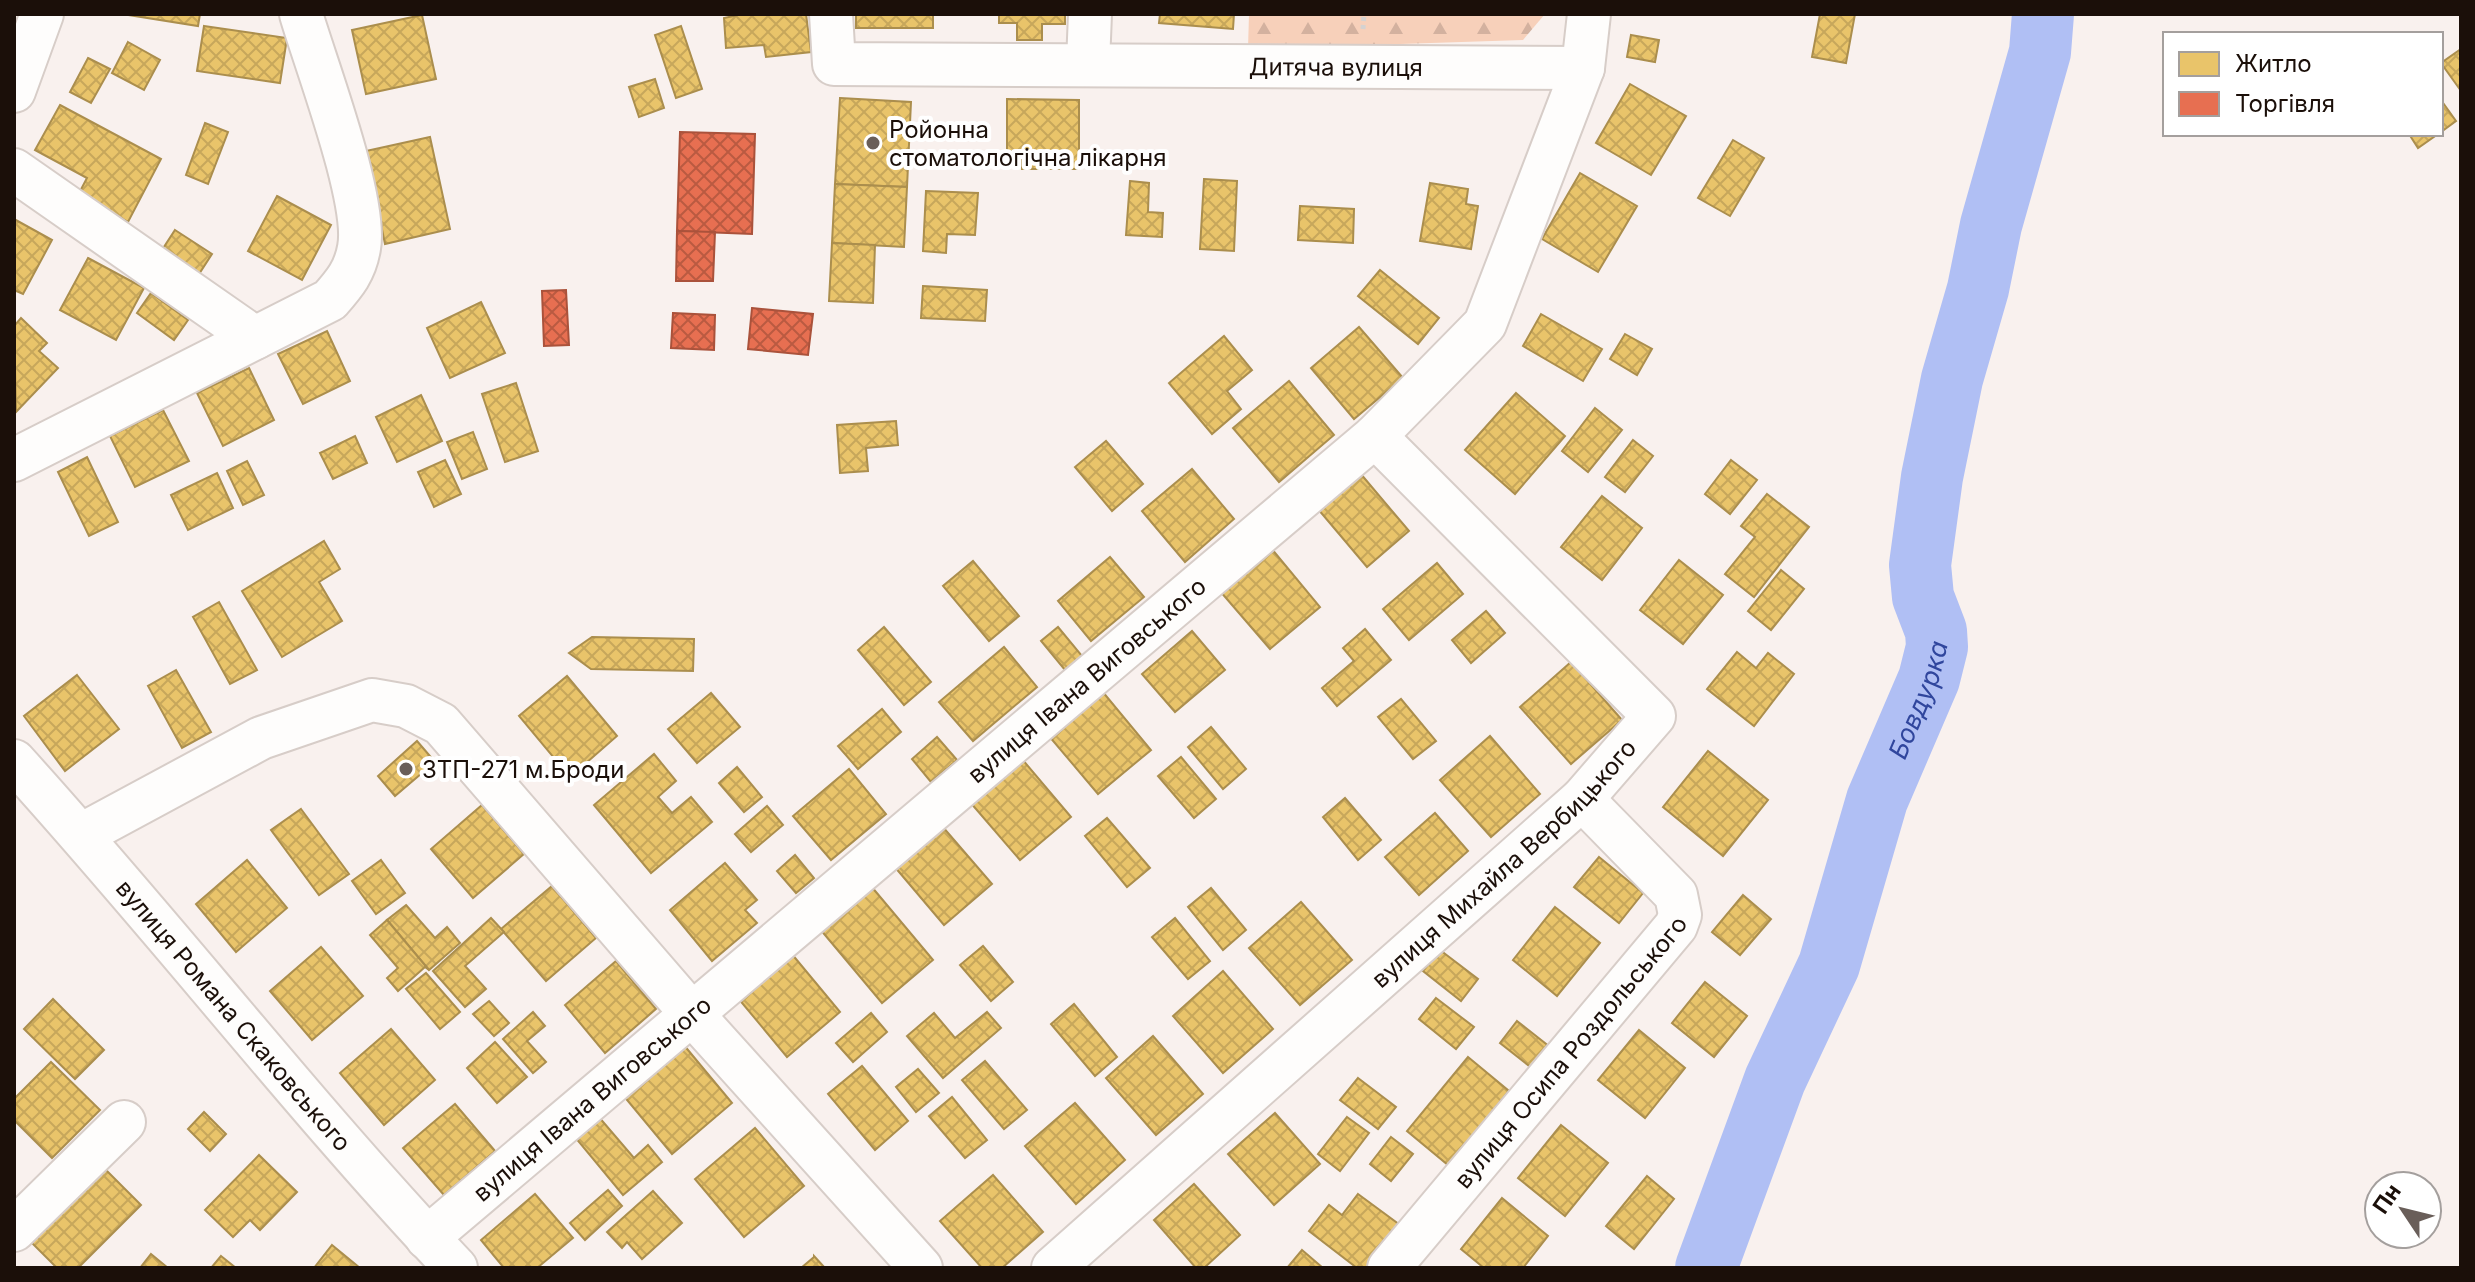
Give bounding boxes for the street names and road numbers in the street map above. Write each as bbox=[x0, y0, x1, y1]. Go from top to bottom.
street label: Дитяча вулиця bbox=[1249, 52, 1423, 82]
street label: вулиця Івана Виговського bbox=[962, 571, 1212, 789]
street label: вулиця Михайла Вербицького bbox=[1365, 733, 1642, 993]
street label: вулиця Романа Скаковського bbox=[110, 873, 357, 1157]
street label: вулиця Осипа Роздольського bbox=[1448, 913, 1692, 1194]
street label: вулиця Івана Виговського bbox=[467, 990, 717, 1207]

